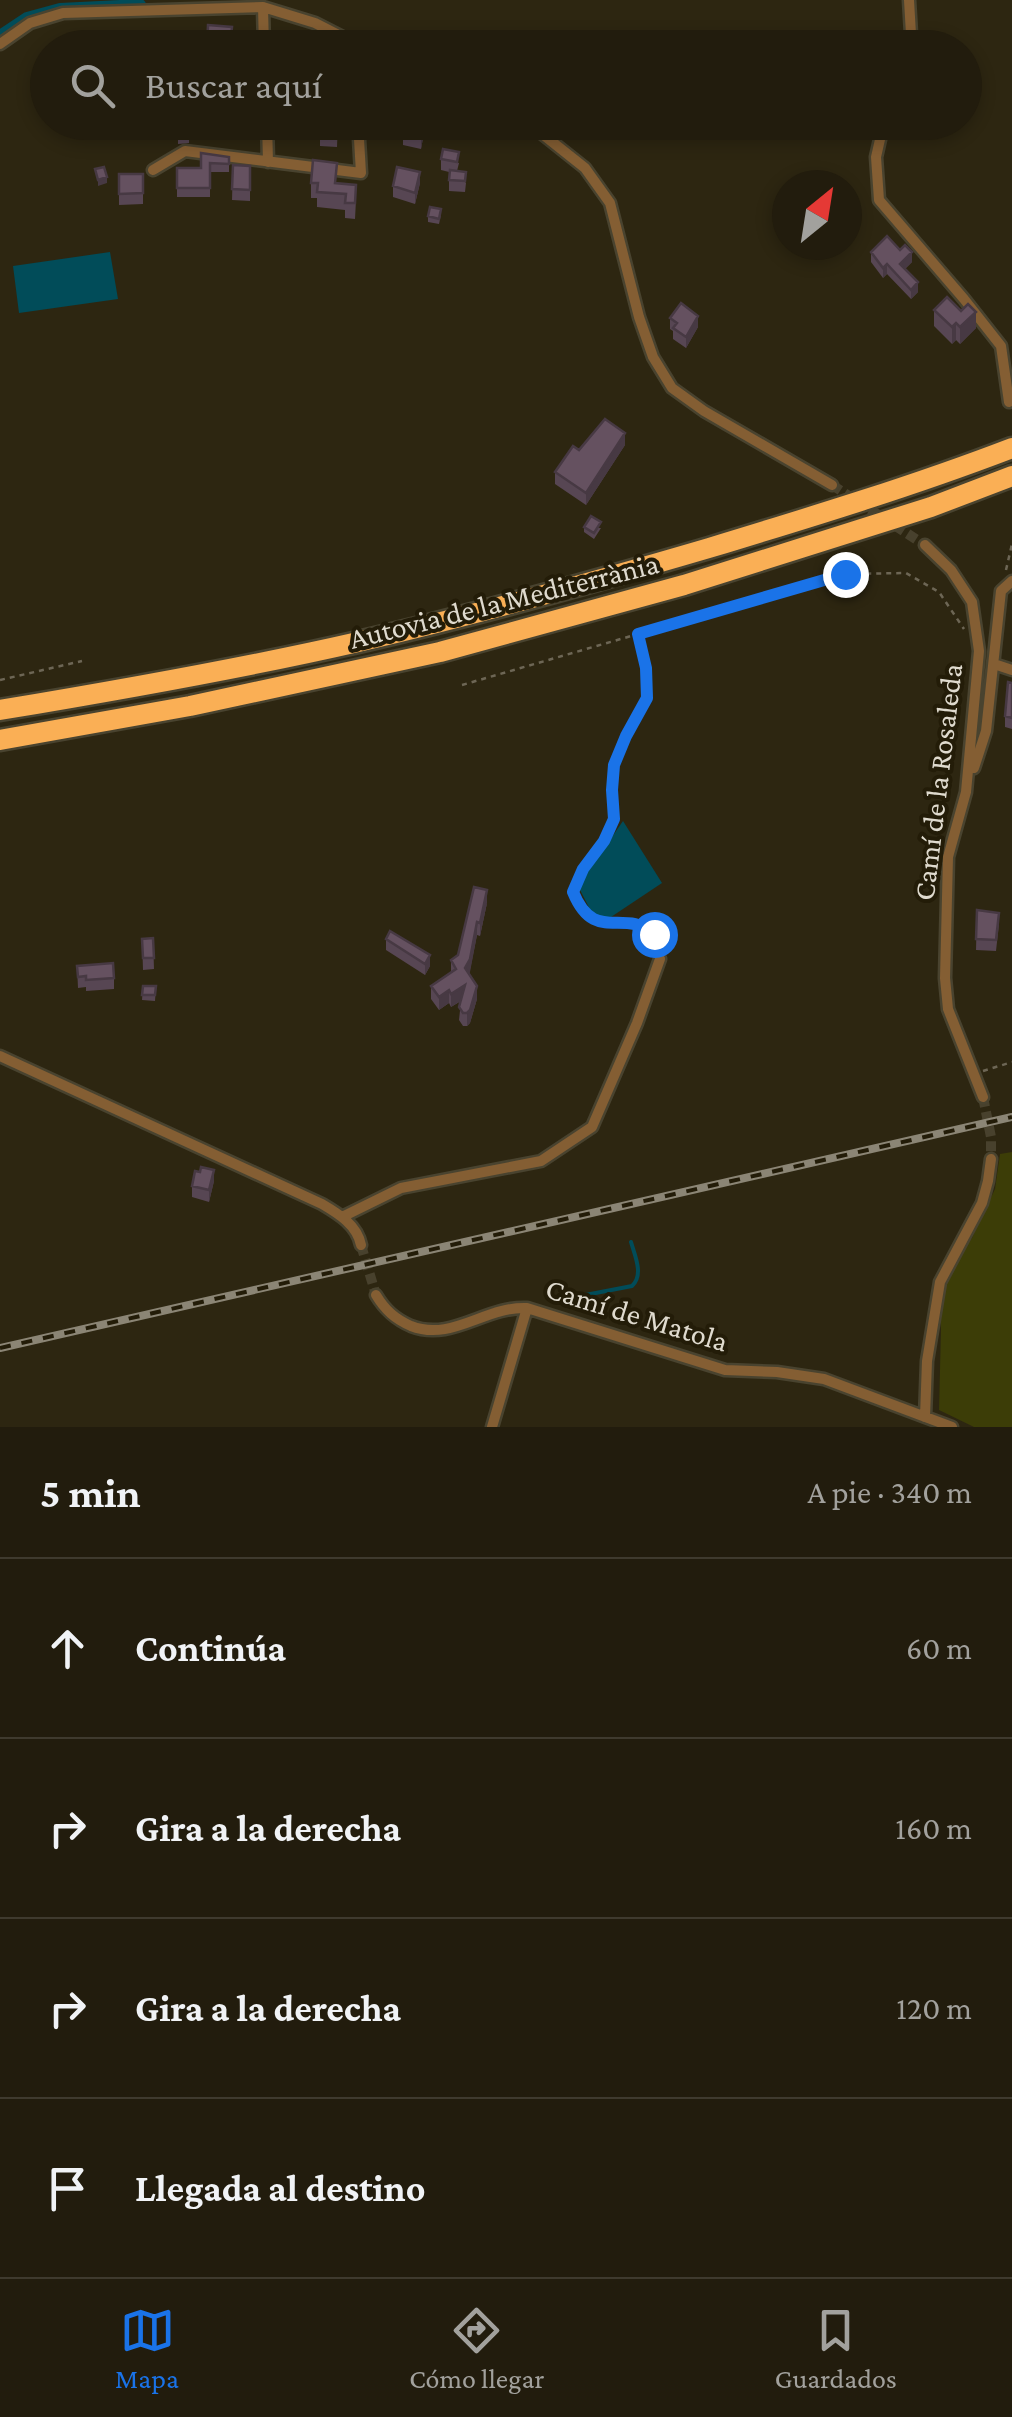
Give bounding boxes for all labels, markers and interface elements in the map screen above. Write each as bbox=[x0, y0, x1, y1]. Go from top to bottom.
search box bbox=[30, 30, 982, 140]
icon: search bbox=[65, 58, 120, 113]
text: Buscar aquí bbox=[145, 64, 322, 106]
north arrow bbox=[772, 170, 862, 260]
street label: Autovia de la Mediterrània bbox=[346, 546, 662, 655]
route end bbox=[823, 552, 869, 598]
street label: Camí de la Rosaleda bbox=[907, 661, 968, 902]
route start bbox=[632, 912, 678, 958]
street label: Camí de Matola bbox=[542, 1271, 732, 1358]
text: 5 min bbox=[40, 1469, 141, 1516]
text: A pie · 340 m bbox=[808, 1474, 972, 1510]
icon: ahead bbox=[40, 1621, 95, 1676]
text: Continúa bbox=[135, 1627, 286, 1669]
text: 60 m bbox=[906, 1630, 972, 1666]
icon: right bbox=[40, 1801, 95, 1856]
text: Gira a la derecha bbox=[135, 1807, 401, 1849]
text: 160 m bbox=[895, 1810, 972, 1846]
icon: right bbox=[40, 1981, 95, 2036]
text: Gira a la derecha bbox=[135, 1987, 401, 2029]
text: 120 m bbox=[896, 1990, 972, 2026]
icon: arrive bbox=[40, 2161, 95, 2216]
text: Llegada al destino bbox=[135, 2167, 425, 2209]
tab: Mapa bbox=[115, 2303, 179, 2394]
tab: Cómo llegar bbox=[409, 2303, 544, 2394]
tab: Guardados bbox=[775, 2303, 897, 2394]

